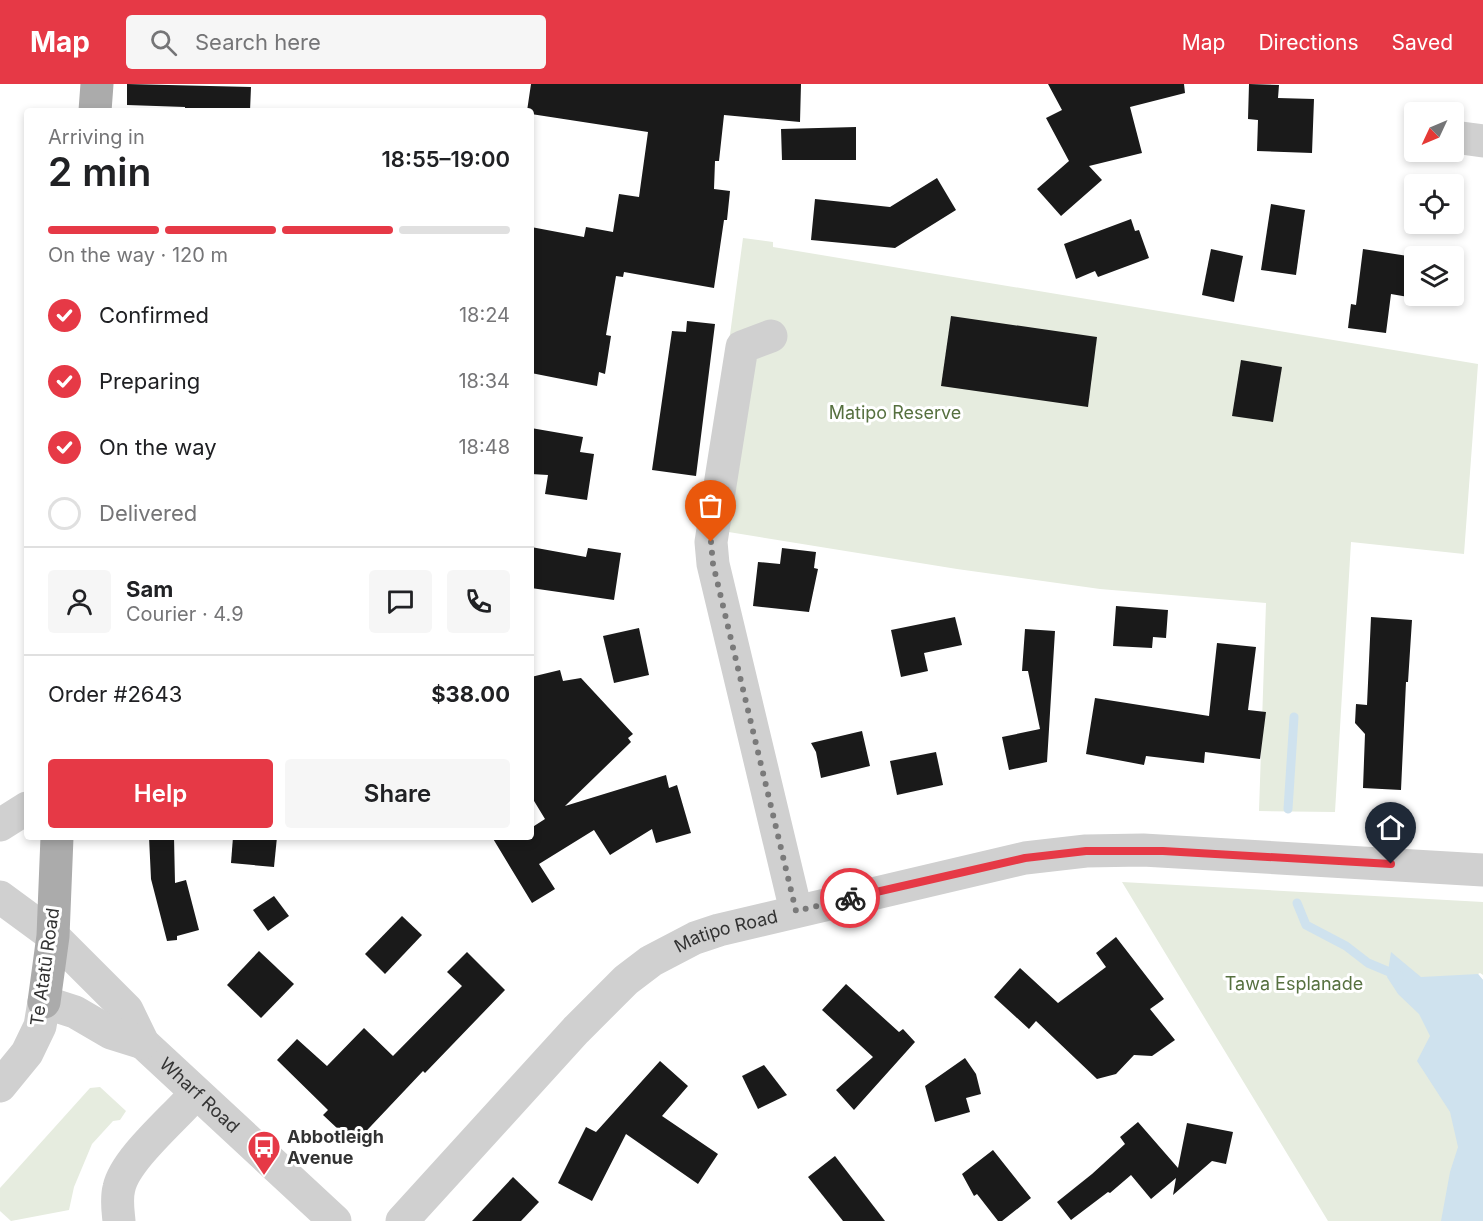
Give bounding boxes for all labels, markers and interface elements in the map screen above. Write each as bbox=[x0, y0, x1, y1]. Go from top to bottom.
search box bbox=[126, 15, 546, 69]
text: Map bbox=[30, 25, 90, 59]
icon: search bbox=[147, 26, 180, 59]
text: Search here bbox=[195, 29, 321, 55]
text: Map bbox=[1182, 30, 1225, 55]
text: Directions bbox=[1258, 30, 1359, 55]
text: Saved bbox=[1392, 30, 1453, 55]
north arrow bbox=[1404, 102, 1464, 162]
map controls bbox=[1404, 102, 1464, 306]
text: Arriving in bbox=[48, 125, 145, 149]
text: 18:55–19:00 bbox=[382, 146, 510, 172]
text: 2 min bbox=[48, 148, 151, 195]
button: locate bbox=[1404, 174, 1464, 234]
text: On the way · 120 m bbox=[48, 243, 228, 267]
button: layers bbox=[1404, 246, 1464, 306]
icon: check bbox=[48, 299, 81, 332]
text: Confirmed bbox=[99, 302, 209, 328]
text: 18:24 bbox=[459, 303, 510, 327]
icon: check bbox=[48, 365, 81, 398]
text: Preparing bbox=[99, 368, 200, 394]
text: 18:34 bbox=[458, 369, 510, 393]
park label: Matipo Reserve bbox=[829, 402, 961, 423]
icon: check bbox=[48, 431, 81, 464]
text: On the way bbox=[99, 434, 217, 460]
text: 18:48 bbox=[458, 435, 510, 459]
pin bbox=[685, 480, 736, 542]
icon: bag bbox=[694, 489, 727, 522]
text: Delivered bbox=[99, 500, 197, 526]
button: person bbox=[48, 570, 111, 633]
button: chat bbox=[369, 570, 432, 633]
button: phone bbox=[447, 570, 510, 633]
text: Sam bbox=[126, 576, 173, 602]
text: Courier · 4.9 bbox=[126, 602, 244, 626]
text: Order #2643 bbox=[48, 681, 182, 707]
text: $38.00 bbox=[431, 681, 510, 707]
button: Help bbox=[48, 759, 273, 828]
button: Share bbox=[285, 759, 510, 828]
pin bbox=[1365, 802, 1416, 864]
icon: home bbox=[1374, 811, 1407, 844]
courier bbox=[820, 868, 880, 928]
icon: bike bbox=[834, 882, 867, 915]
street label: Matipo Road bbox=[671, 906, 780, 957]
street label: Te Atatū Road bbox=[26, 907, 63, 1027]
park label: Tawa Esplanade bbox=[1225, 973, 1363, 994]
street label: Wharf Road bbox=[156, 1053, 244, 1137]
place label: Abbotleigh Avenue bbox=[287, 1126, 384, 1168]
bus stop icon: Abbotleigh Avenue bbox=[246, 1129, 282, 1176]

